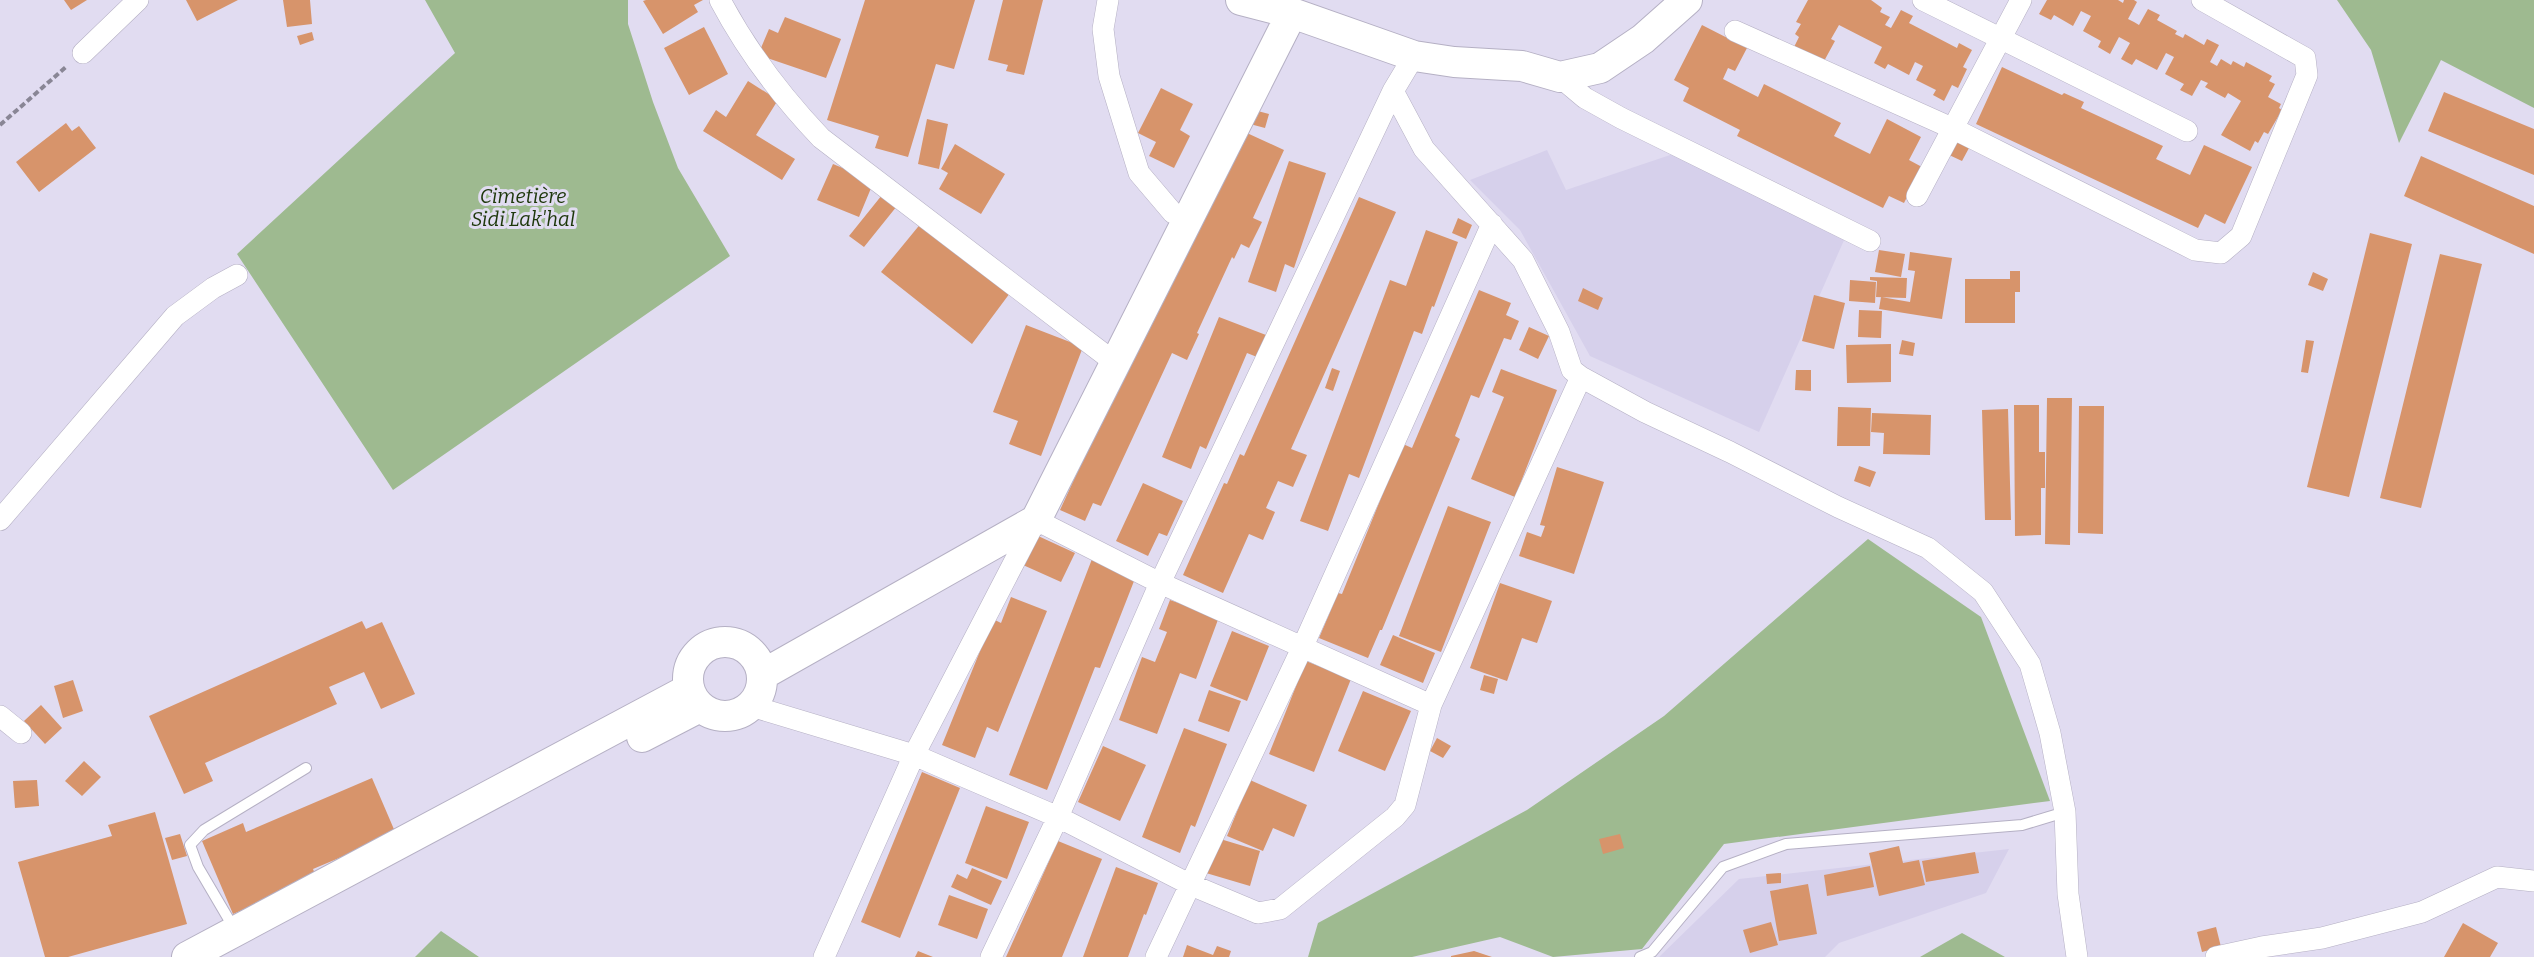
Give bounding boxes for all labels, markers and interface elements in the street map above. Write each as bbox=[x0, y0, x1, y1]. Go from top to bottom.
park label: Cimetière Sidi Lak'hal bbox=[471, 184, 575, 231]

